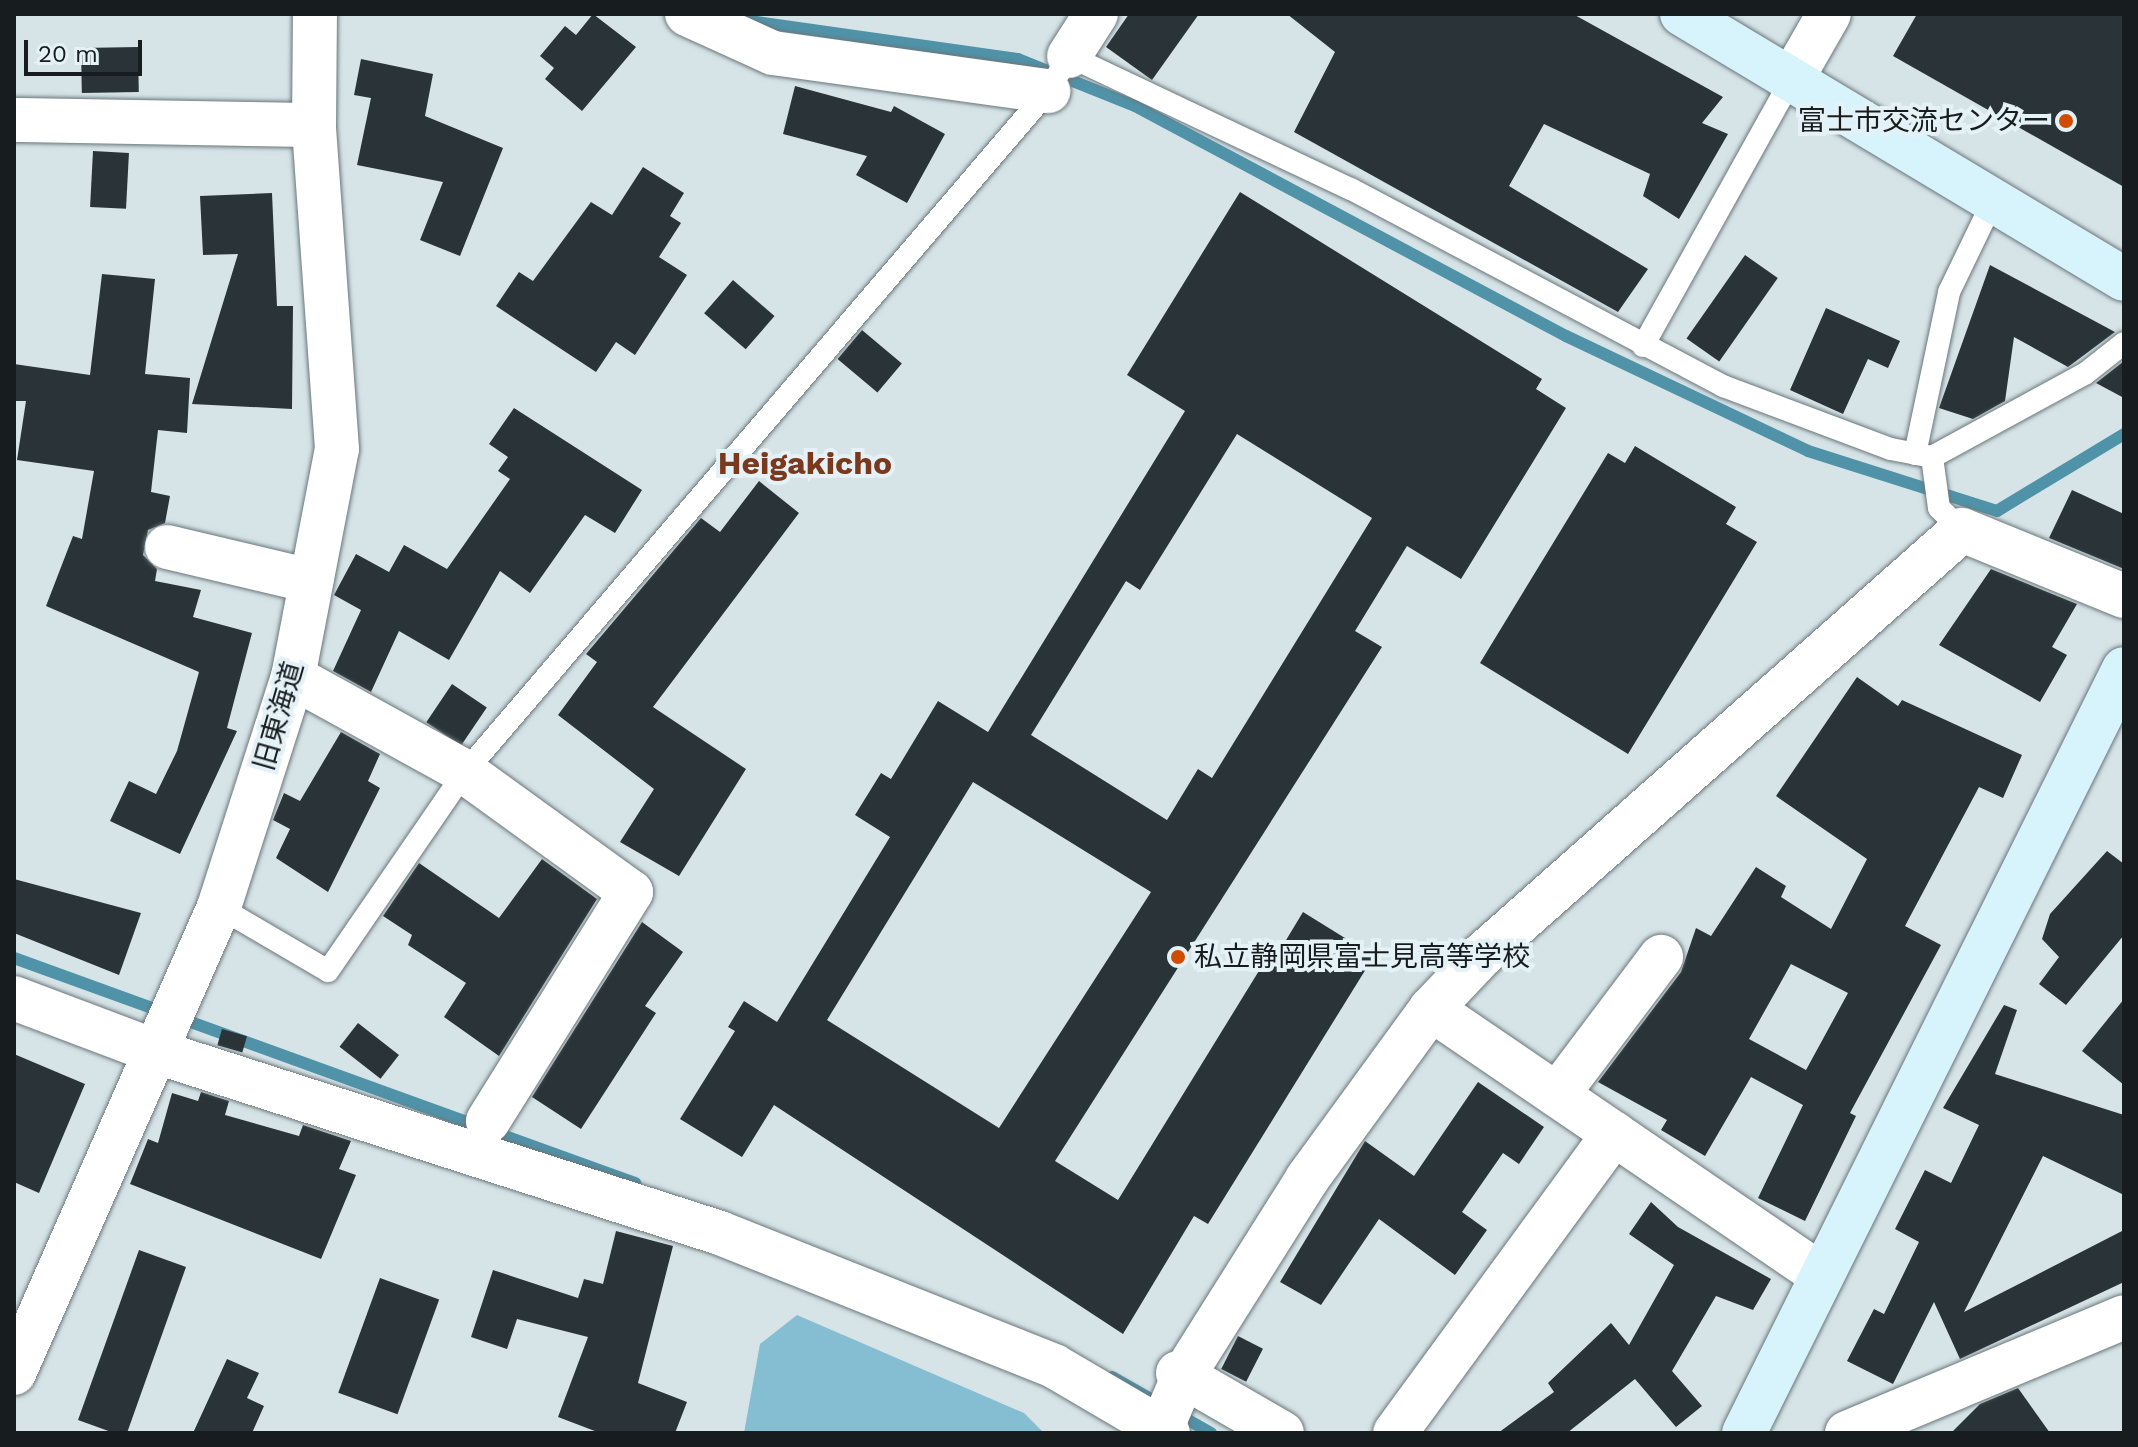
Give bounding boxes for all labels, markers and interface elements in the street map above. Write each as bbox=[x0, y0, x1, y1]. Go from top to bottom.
scale bar bbox=[28, 24, 146, 74]
text: 20 m bbox=[38, 40, 98, 68]
place label: 富士市交流センター bbox=[1798, 104, 2050, 138]
marker: 富士市交流センター bbox=[2057, 112, 2075, 130]
district label: Heigakicho bbox=[718, 444, 892, 482]
street label: 旧東海道 bbox=[247, 658, 311, 774]
place label: 私立静岡県富士見高等学校 bbox=[1194, 940, 1530, 974]
marker: 私立静岡県富士見高等学校 bbox=[1169, 948, 1187, 966]

